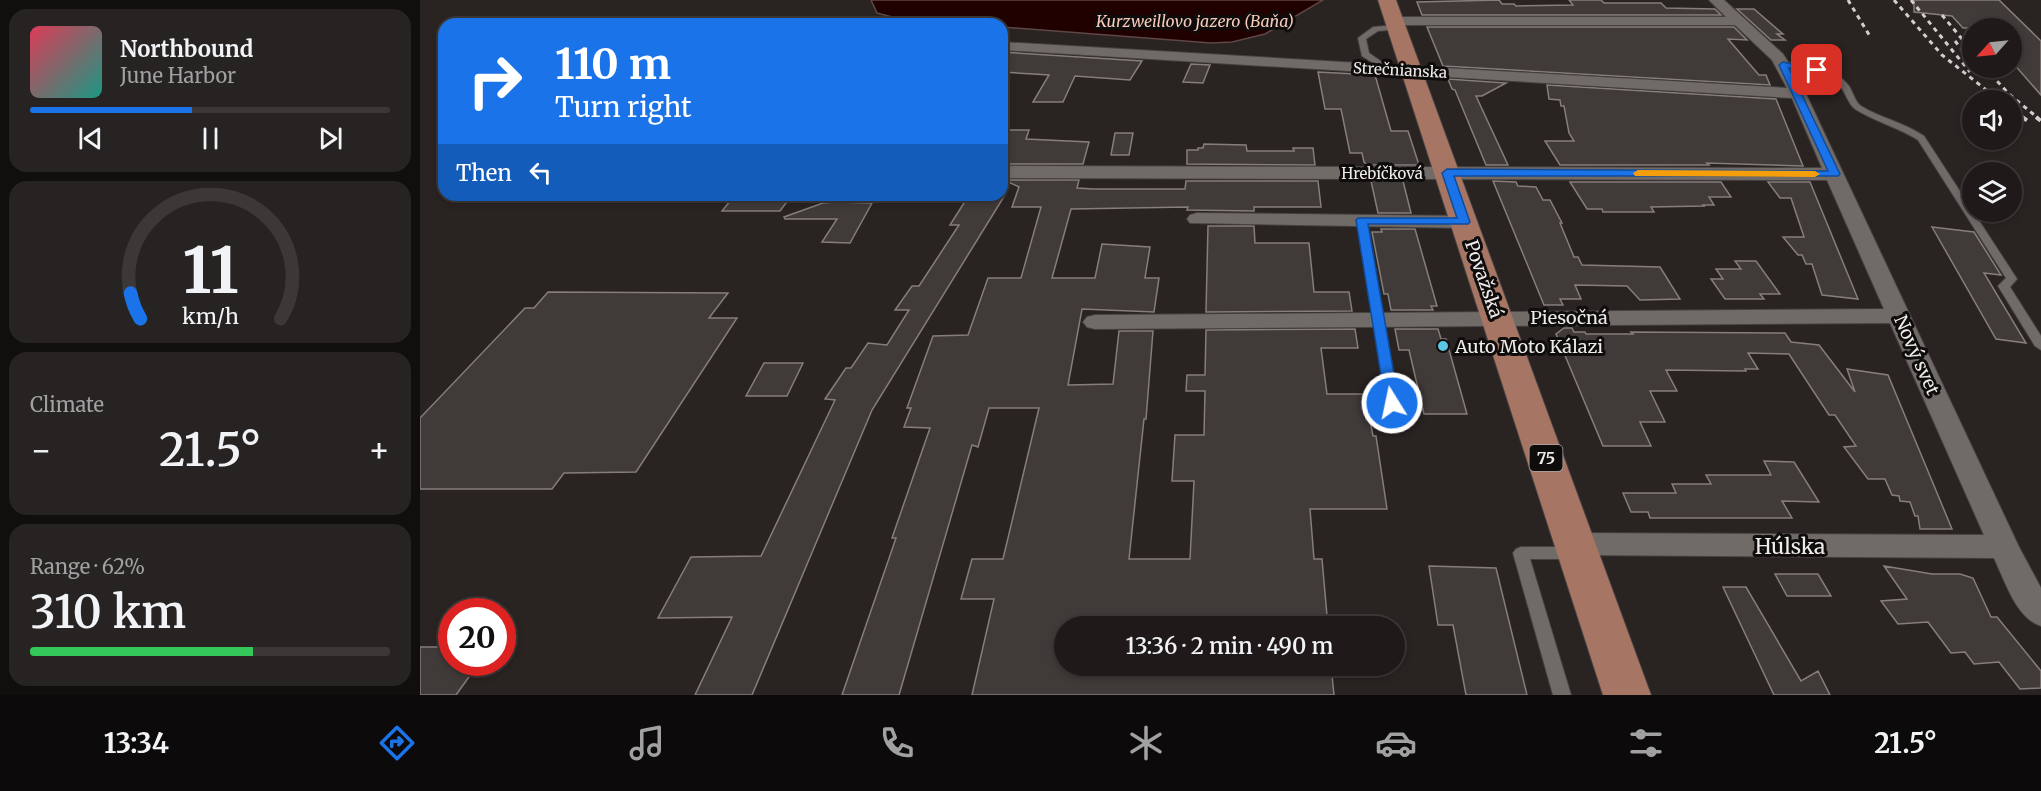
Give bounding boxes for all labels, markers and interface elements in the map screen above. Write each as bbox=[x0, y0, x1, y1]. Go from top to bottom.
water label: Kurzweillovo jazero (Baňa) bbox=[1095, 11, 1294, 31]
north arrow bbox=[1962, 18, 2022, 78]
map controls bbox=[1962, 18, 2022, 222]
text: Northbound bbox=[120, 35, 253, 63]
text: 110 m bbox=[555, 38, 671, 90]
icon: right bbox=[456, 42, 534, 120]
pin bbox=[1791, 44, 1842, 95]
icon: arrive bbox=[1800, 53, 1833, 86]
street label: Strečnianska bbox=[1352, 58, 1448, 82]
text: June Harbor bbox=[120, 63, 236, 88]
text: Turn right bbox=[555, 90, 692, 124]
button: sound bbox=[1962, 90, 2022, 150]
icon: previous bbox=[74, 122, 107, 155]
icon: pause bbox=[194, 122, 227, 155]
icon: next bbox=[314, 122, 347, 155]
icon: left bbox=[524, 156, 557, 189]
text: Then bbox=[456, 159, 512, 187]
button: layers bbox=[1962, 162, 2022, 222]
street label: Hrebíčková bbox=[1341, 164, 1423, 183]
text: 11 bbox=[182, 232, 238, 310]
street label: Považská bbox=[1460, 237, 1508, 321]
text: km/h bbox=[182, 303, 238, 330]
street label: Piesočná bbox=[1530, 306, 1608, 329]
street label: Nový svet bbox=[1889, 311, 1945, 399]
place label: Auto Moto Kálazi bbox=[1454, 335, 1603, 358]
marker: Auto Moto Kálazi bbox=[1436, 339, 1450, 353]
position arrow bbox=[1360, 371, 1424, 435]
text: Climate bbox=[30, 392, 104, 417]
text: 21.5° bbox=[159, 422, 261, 478]
text: − bbox=[30, 430, 52, 471]
text: + bbox=[368, 430, 390, 471]
road number: 75 bbox=[1530, 445, 1562, 471]
street label: Húlska bbox=[1755, 533, 1825, 560]
text: Range · 62% bbox=[30, 554, 145, 579]
text: 310 km bbox=[30, 584, 186, 640]
speed limit sign: 20 bbox=[438, 598, 516, 676]
text: 13:36 · 2 min · 490 m bbox=[1126, 632, 1333, 660]
icon: directions bbox=[376, 722, 418, 764]
icon: music bbox=[626, 722, 668, 764]
icon: phone bbox=[876, 722, 918, 764]
icon: climate bbox=[1125, 722, 1167, 764]
icon: car bbox=[1375, 722, 1417, 764]
icon: filters bbox=[1625, 722, 1667, 764]
text: 13:34 bbox=[104, 726, 169, 760]
text: 21.5° bbox=[1874, 726, 1937, 760]

